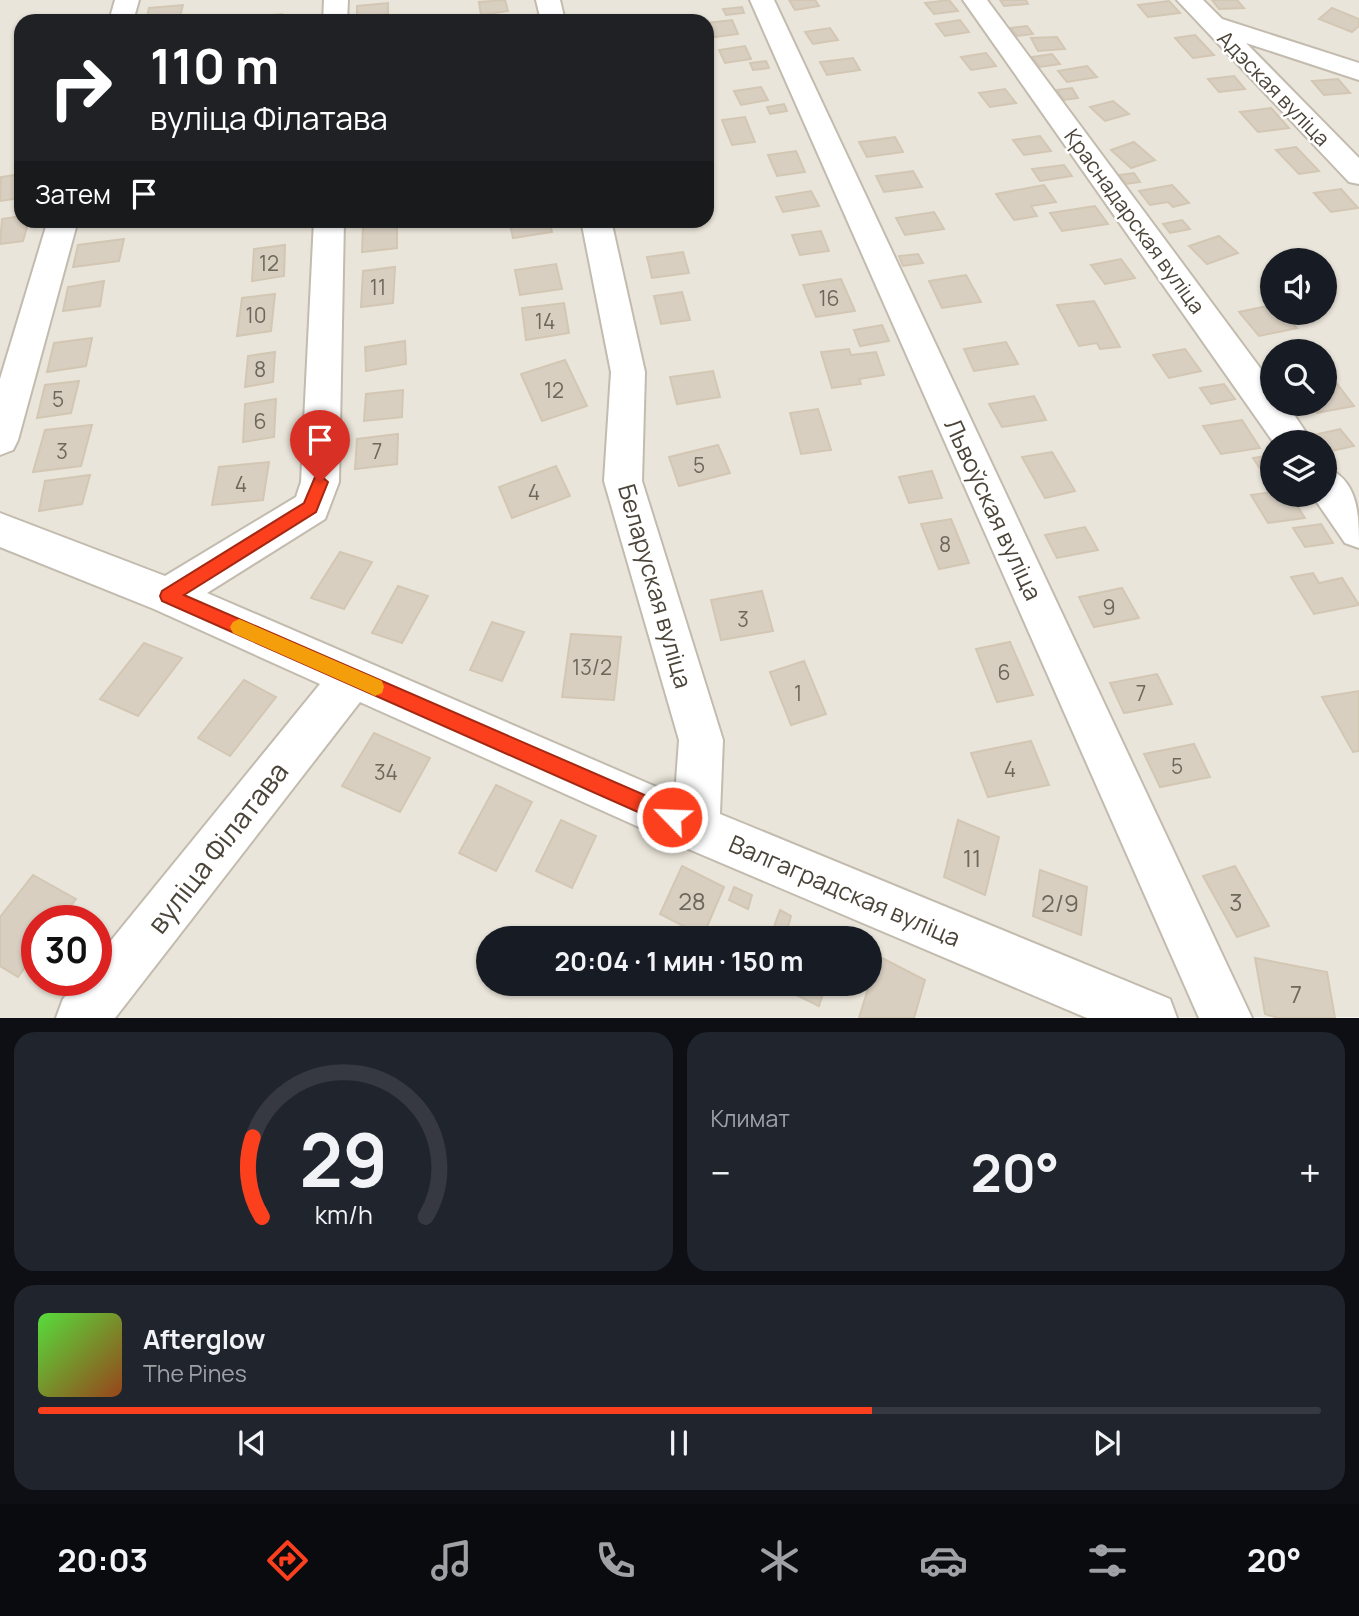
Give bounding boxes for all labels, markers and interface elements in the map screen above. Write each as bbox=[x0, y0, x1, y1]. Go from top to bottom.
street label: Адэская вуліца bbox=[1212, 24, 1336, 152]
text: 110 m bbox=[150, 32, 279, 99]
icon: right bbox=[35, 42, 126, 133]
text: вуліца Філатава bbox=[150, 96, 388, 140]
street label: Краснадарская вуліца bbox=[1058, 123, 1212, 319]
icon: arrive bbox=[125, 175, 163, 213]
text: Затем bbox=[35, 176, 111, 212]
map controls bbox=[1260, 248, 1337, 507]
button: sound bbox=[1260, 248, 1337, 325]
house number: 12 bbox=[259, 249, 279, 277]
house number: 11 bbox=[370, 273, 386, 301]
house number: 16 bbox=[818, 284, 840, 312]
house number: 10 bbox=[246, 301, 267, 329]
house number: 14 bbox=[535, 307, 555, 335]
button: search bbox=[1260, 339, 1337, 416]
house number: 8 bbox=[254, 355, 266, 383]
house number: 12 bbox=[544, 376, 564, 404]
house number: 5 bbox=[52, 385, 64, 413]
house number: 6 bbox=[253, 407, 267, 435]
pin bbox=[290, 410, 350, 482]
street label: Львоўская вуліца bbox=[937, 413, 1051, 605]
icon: arrive bbox=[301, 421, 339, 459]
button: layers bbox=[1260, 430, 1337, 507]
house number: 3 bbox=[56, 437, 68, 465]
house number: 7 bbox=[372, 437, 382, 465]
house number: 5 bbox=[693, 451, 705, 479]
house number: 4 bbox=[235, 470, 247, 498]
house number: 4 bbox=[528, 478, 540, 506]
street label: Беларуская вуліца bbox=[611, 480, 701, 692]
house number: 8 bbox=[939, 530, 951, 558]
house number: 9 bbox=[1102, 593, 1116, 621]
house number: 3 bbox=[737, 605, 749, 633]
house number: 13/2 bbox=[572, 653, 612, 681]
house number: 6 bbox=[997, 658, 1011, 686]
house number: 1 bbox=[794, 679, 802, 707]
house number: 7 bbox=[1136, 679, 1146, 707]
house number: 5 bbox=[1171, 752, 1183, 780]
street label: вуліца Філатава bbox=[138, 753, 296, 941]
house number: 4 bbox=[1004, 755, 1016, 783]
house number: 34 bbox=[374, 758, 398, 786]
position arrow bbox=[635, 780, 709, 854]
street label: Валгаградская вуліца bbox=[724, 826, 966, 954]
house number: 11 bbox=[963, 841, 981, 874]
house number: 28 bbox=[678, 884, 706, 917]
house number: 3 bbox=[1229, 885, 1243, 918]
house number: 2/9 bbox=[1041, 886, 1079, 919]
speed limit sign: 30 bbox=[21, 905, 112, 996]
text: 20:04 · 1 мин · 150 m bbox=[555, 943, 803, 979]
house number: 7 bbox=[1290, 977, 1302, 1010]
text: Климат bbox=[711, 1102, 790, 1134]
text: 29 bbox=[299, 1110, 388, 1210]
text: 20° bbox=[971, 1137, 1059, 1208]
text: − bbox=[711, 1146, 731, 1198]
text: + bbox=[1299, 1146, 1321, 1198]
text: km/h bbox=[314, 1197, 372, 1232]
text: Afterglow bbox=[143, 1321, 265, 1357]
text: The Pines bbox=[143, 1357, 247, 1389]
icon: previous bbox=[233, 1424, 271, 1462]
icon: pause bbox=[660, 1424, 698, 1462]
icon: next bbox=[1088, 1424, 1126, 1462]
icon: directions bbox=[263, 1536, 312, 1585]
icon: music bbox=[427, 1536, 476, 1585]
icon: phone bbox=[591, 1536, 640, 1585]
icon: climate bbox=[755, 1536, 804, 1585]
icon: car bbox=[919, 1536, 968, 1585]
icon: filters bbox=[1083, 1536, 1132, 1585]
text: 20:03 bbox=[57, 1538, 148, 1582]
text: 20° bbox=[1247, 1538, 1301, 1582]

